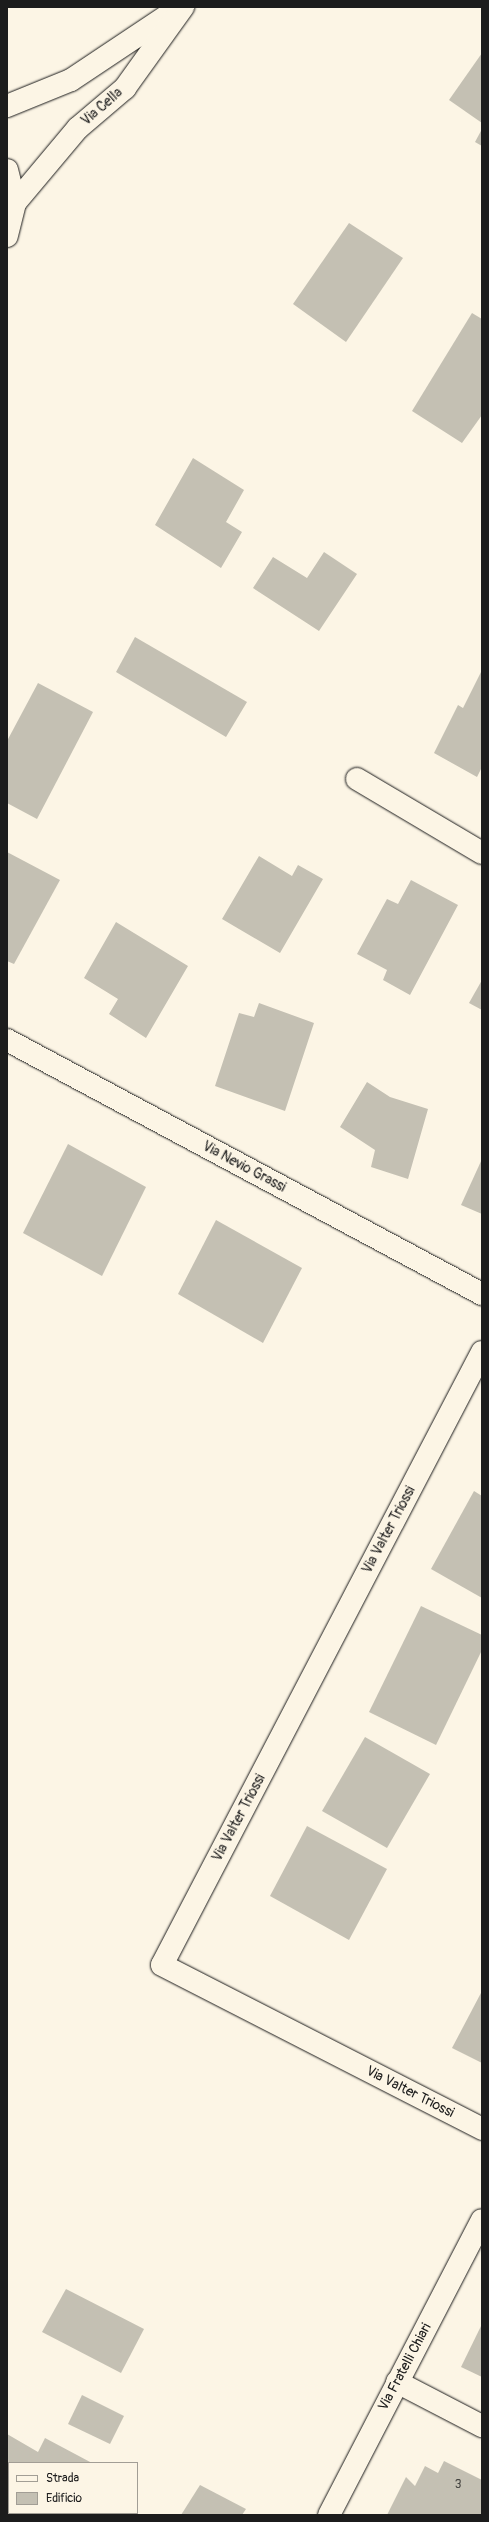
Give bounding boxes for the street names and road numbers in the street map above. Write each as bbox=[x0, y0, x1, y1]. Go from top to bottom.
street label: Via Cella bbox=[78, 85, 126, 129]
street label: Via Nevio Grassi bbox=[199, 1138, 289, 1196]
street label: Via Valter Triossi bbox=[359, 1483, 419, 1577]
street label: Via Valter Triossi bbox=[209, 1771, 269, 1865]
street label: Via Valter Triossi bbox=[363, 2063, 457, 2121]
street label: Via Fratelli Chiari bbox=[375, 2320, 435, 2414]

